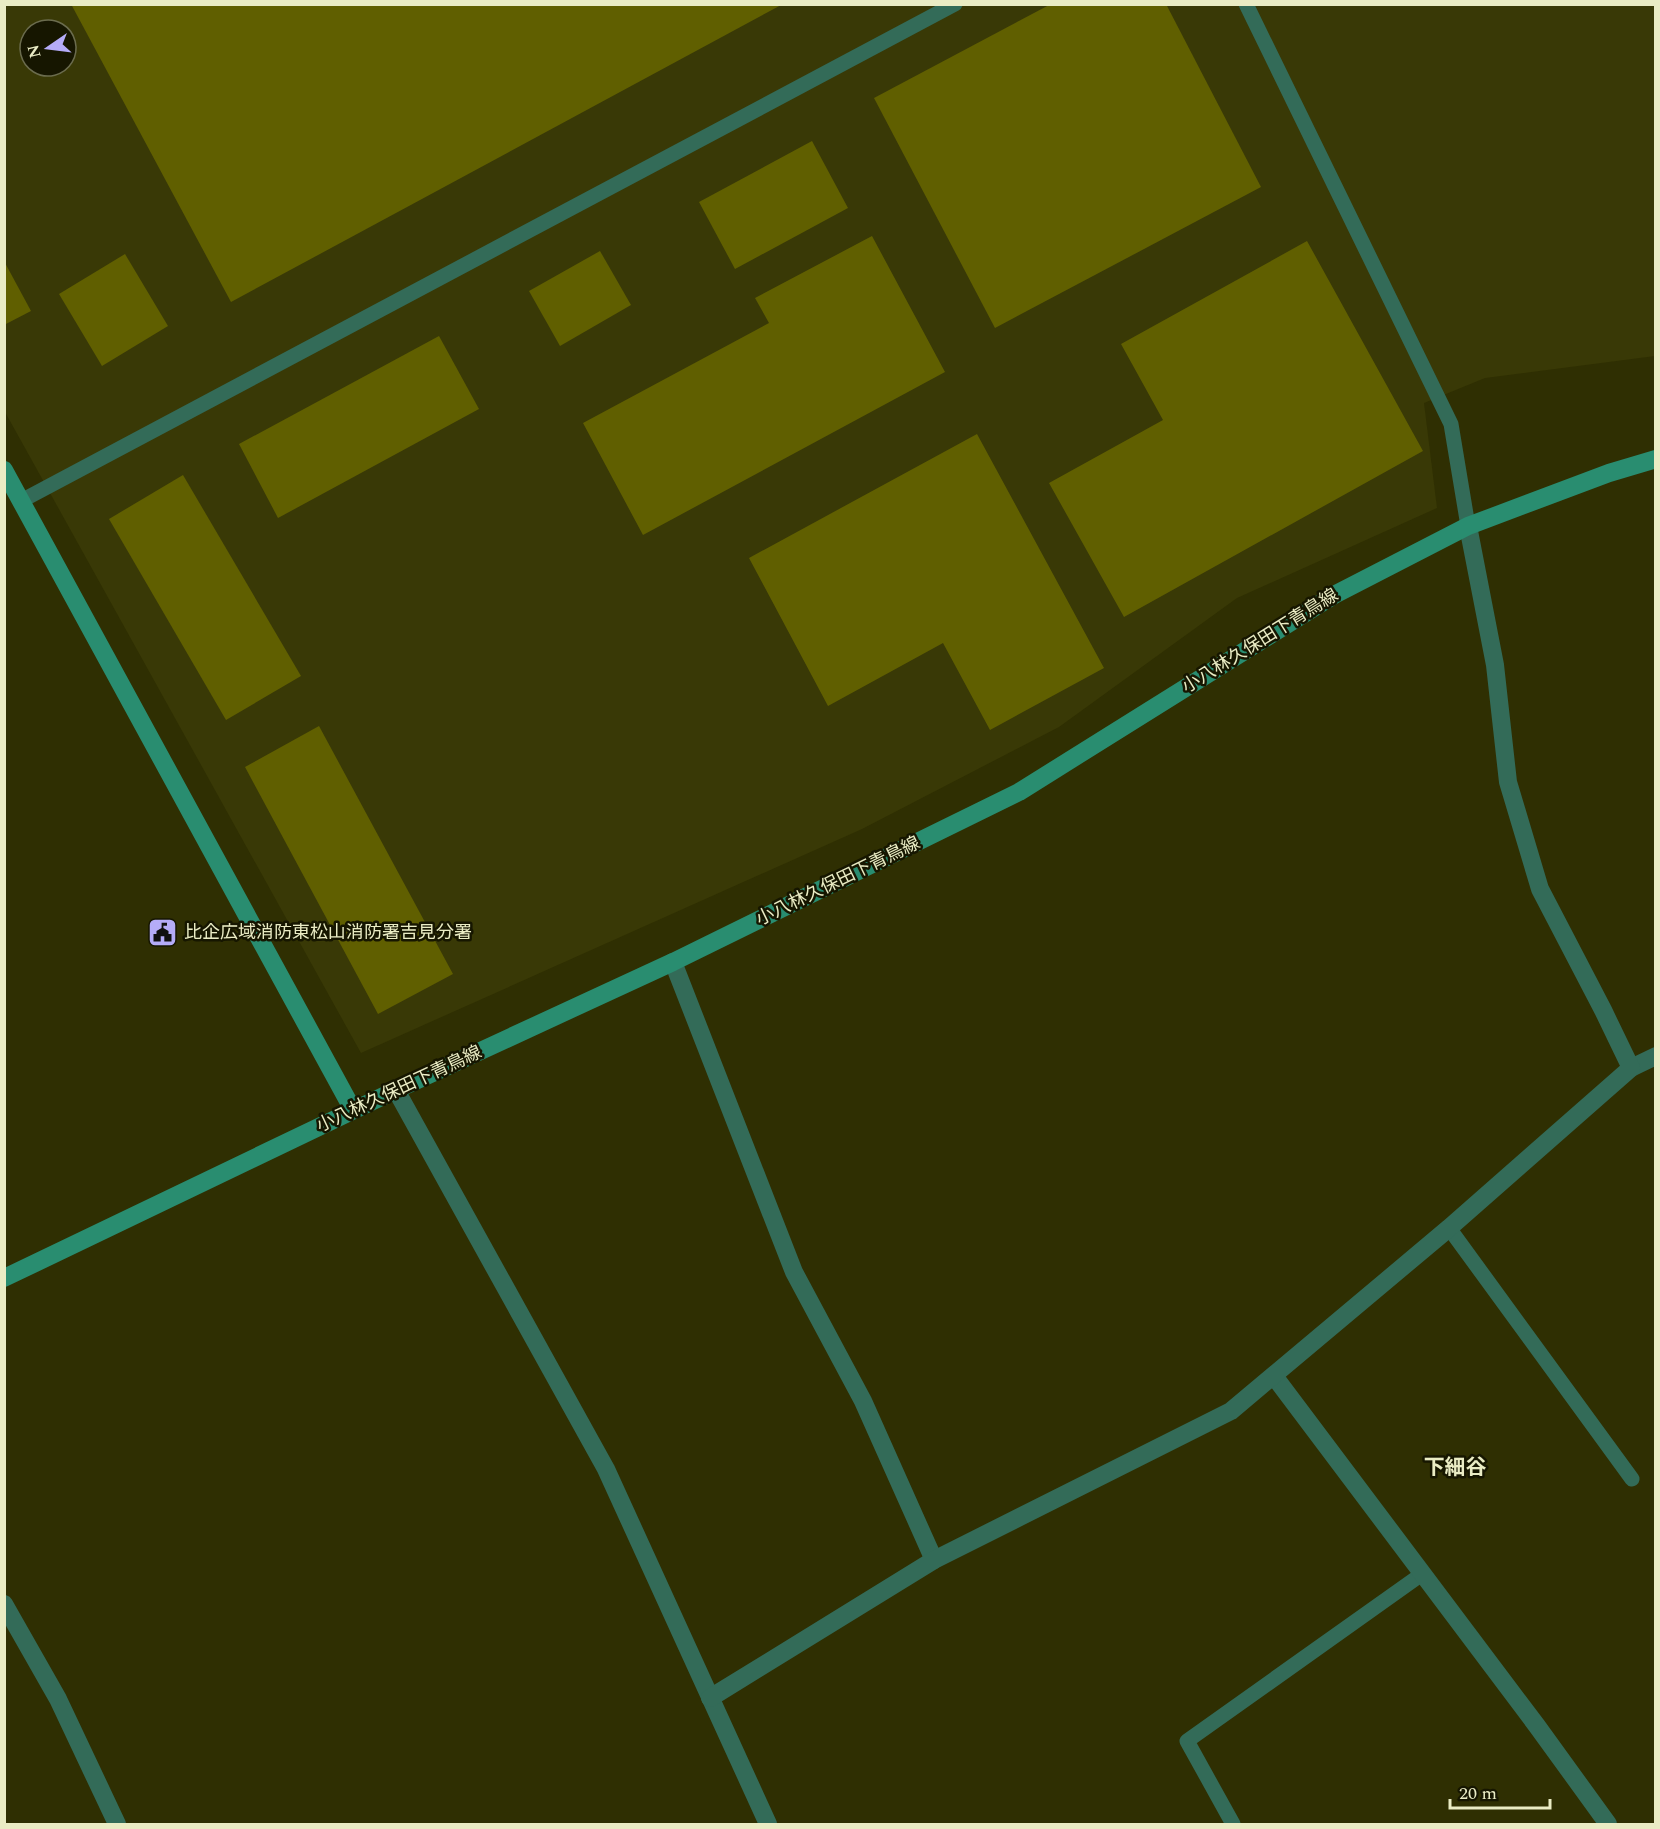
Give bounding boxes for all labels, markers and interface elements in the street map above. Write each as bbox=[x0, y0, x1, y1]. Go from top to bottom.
north arrow bbox=[18, 18, 78, 78]
text: N bbox=[21, 42, 48, 61]
street label: 小八林久保田下青鳥線 bbox=[1177, 582, 1343, 700]
street label: 小八林久保田下青鳥線 bbox=[751, 829, 925, 933]
public building icon: 比企広域消防東松山消防署吉見分署 bbox=[147, 916, 179, 948]
place label: 比企広域消防東松山消防署吉見分署 bbox=[184, 919, 472, 946]
street label: 小八林久保田下青鳥線 bbox=[312, 1039, 486, 1139]
district label: 下細谷 bbox=[1424, 1452, 1487, 1484]
scale bar bbox=[1450, 1772, 1550, 1810]
text: 20 m bbox=[1459, 1780, 1497, 1807]

